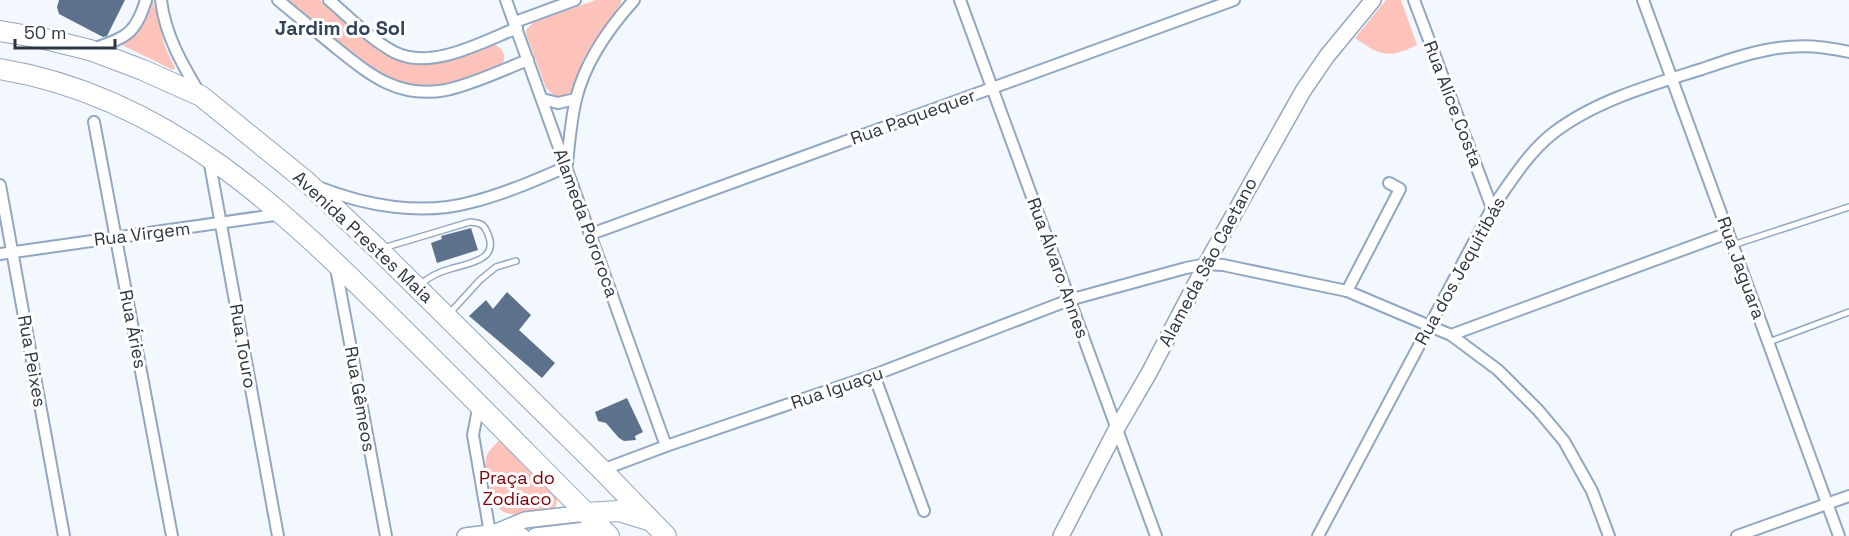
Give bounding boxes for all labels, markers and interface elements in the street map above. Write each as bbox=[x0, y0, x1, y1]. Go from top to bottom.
scale bar bbox=[15, 12, 116, 50]
district label: Jardim do Sol bbox=[275, 15, 405, 41]
text: 50 m bbox=[24, 21, 66, 44]
street label: Rua Alice Costa bbox=[1419, 37, 1488, 170]
street label: Rua Paquequer bbox=[847, 83, 979, 150]
street label: Alameda Pororoca bbox=[549, 145, 624, 300]
street label: Avenida Prestes Maia bbox=[288, 166, 438, 308]
street label: Alameda São Caetano bbox=[1153, 173, 1262, 350]
street label: Rua dos Jequitibás bbox=[1409, 193, 1510, 349]
street label: Rua Álvaro Annes bbox=[1022, 194, 1095, 341]
street label: Rua Jaguara bbox=[1712, 213, 1771, 322]
street label: Rua Virgem bbox=[92, 216, 191, 251]
street label: Rua Áries bbox=[115, 288, 152, 370]
street label: Rua Touro bbox=[225, 302, 262, 390]
street label: Rua Peixes bbox=[13, 313, 52, 409]
street label: Rua Gêmeos bbox=[340, 344, 381, 453]
street label: Rua Iguaçu bbox=[788, 361, 886, 414]
park label: Praça do Zodíaco bbox=[479, 466, 555, 510]

